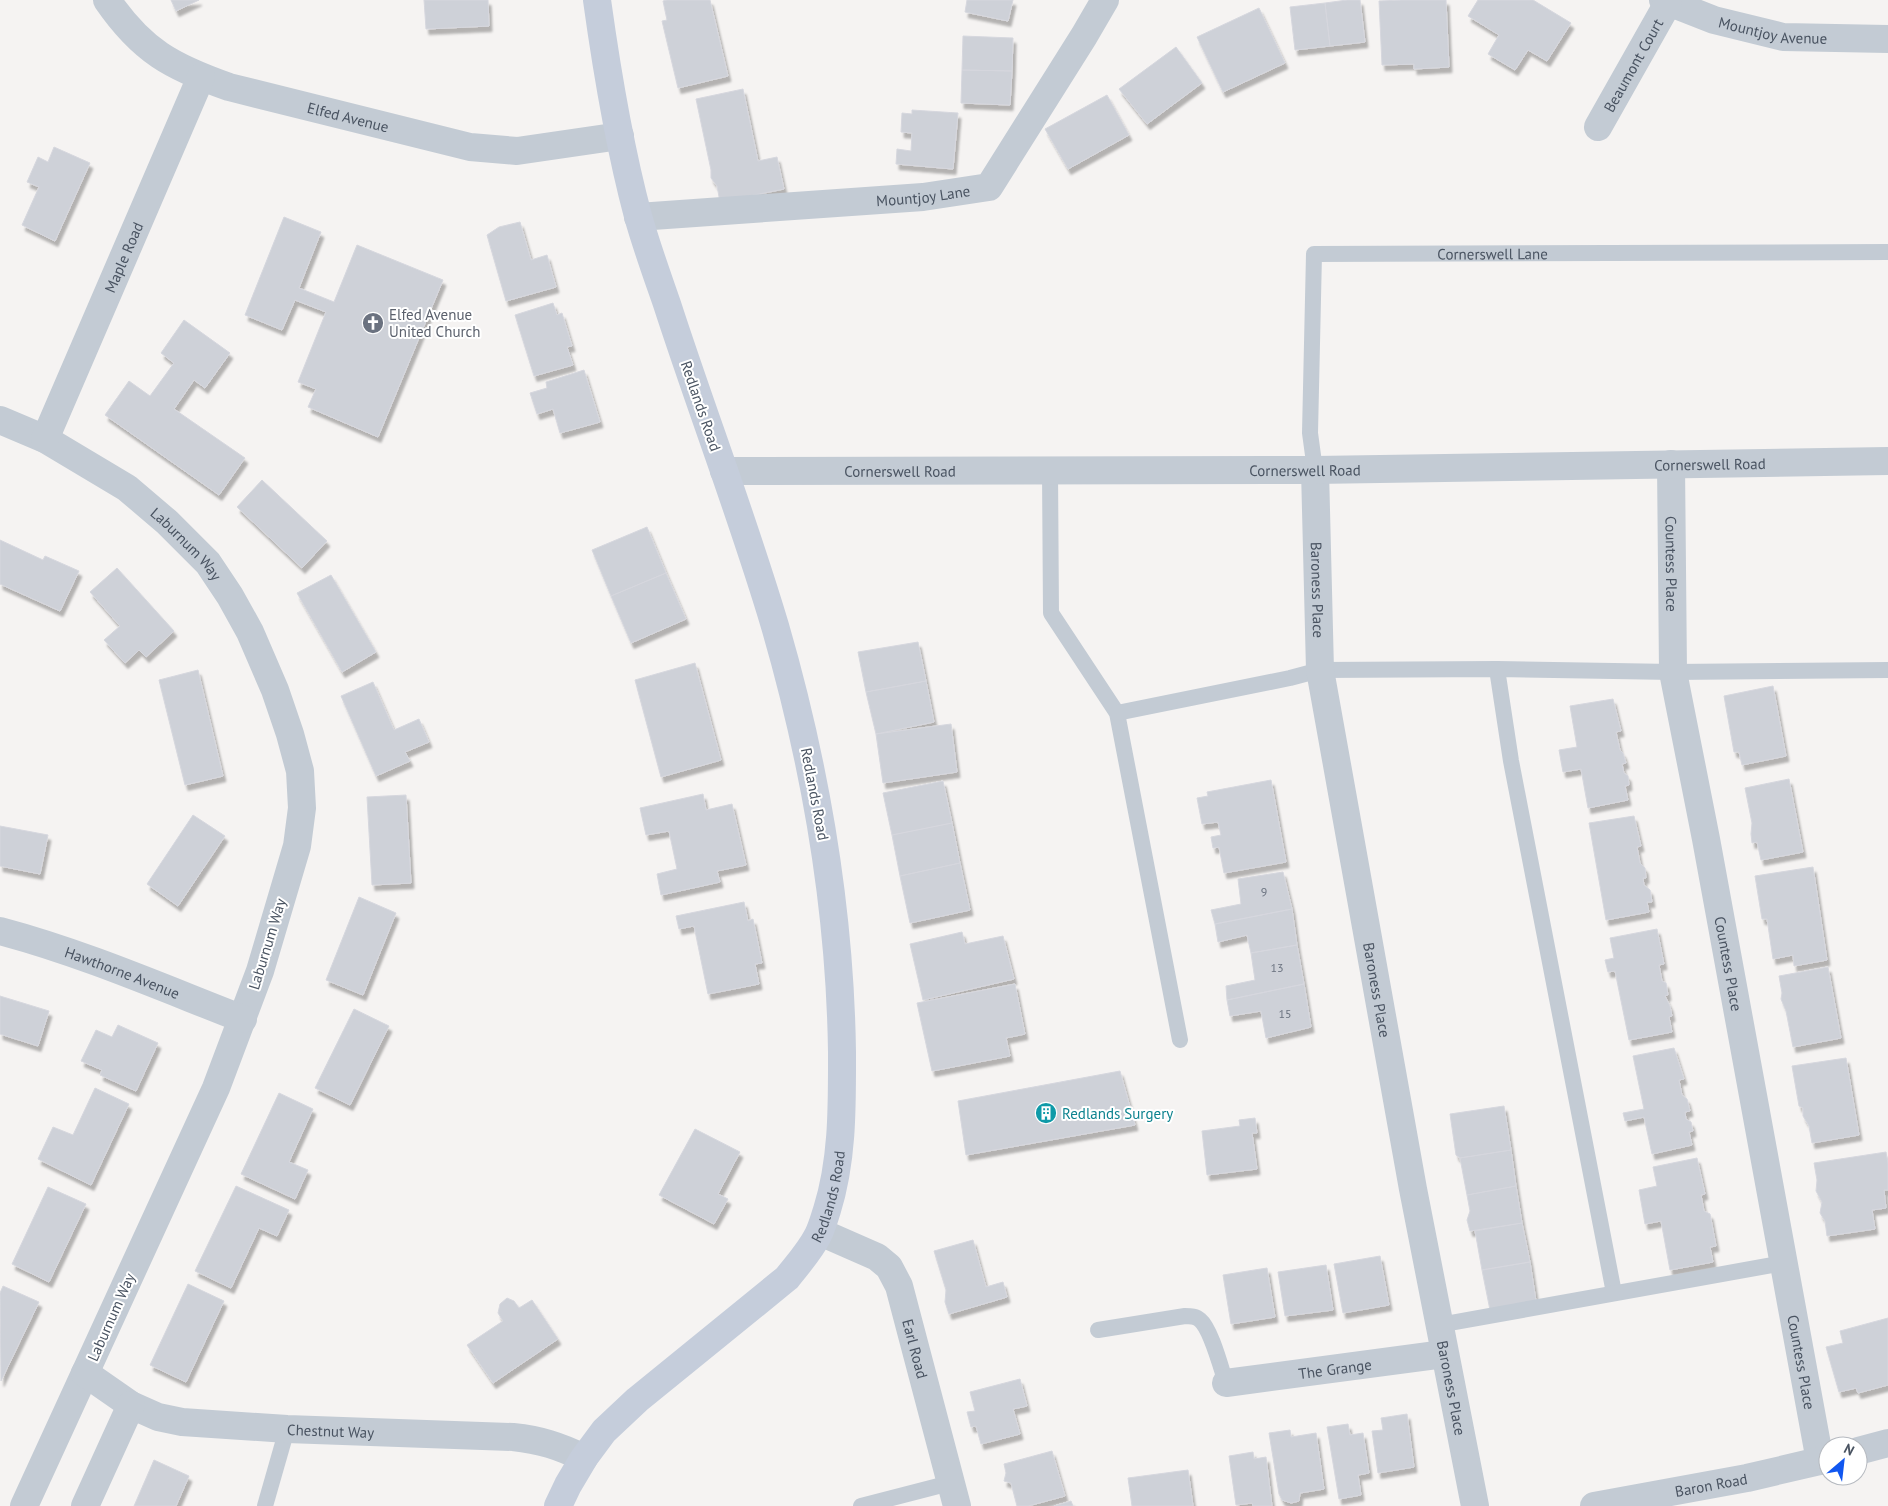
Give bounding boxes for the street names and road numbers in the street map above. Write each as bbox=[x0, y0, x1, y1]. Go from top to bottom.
street label: Mountjoy Avenue bbox=[1717, 12, 1827, 47]
street label: Beaumont Court bbox=[1599, 15, 1667, 115]
street label: Elfed Avenue bbox=[306, 97, 391, 136]
street label: Mountjoy Lane bbox=[876, 180, 971, 210]
street label: Maple Road bbox=[100, 219, 147, 295]
street label: Cornerswell Lane bbox=[1437, 244, 1548, 263]
street label: Redlands Road bbox=[677, 358, 725, 454]
street label: Cornerswell Road bbox=[1654, 453, 1766, 474]
street label: Cornerswell Road bbox=[1249, 460, 1361, 480]
street label: Cornerswell Road bbox=[844, 461, 956, 480]
street label: Laburnum Way bbox=[147, 503, 226, 584]
street label: Countess Place bbox=[1662, 516, 1682, 612]
street label: Baroness Place bbox=[1307, 542, 1329, 638]
street label: Redlands Road bbox=[797, 746, 833, 842]
street label: Laburnum Way bbox=[244, 896, 290, 992]
street label: Countess Place bbox=[1711, 915, 1747, 1013]
street label: Baroness Place bbox=[1359, 941, 1395, 1039]
street label: Hawthorne Avenue bbox=[62, 942, 183, 1003]
street label: Redlands Road bbox=[806, 1150, 848, 1246]
street label: Laburnum Way bbox=[83, 1270, 139, 1364]
street label: Countess Place bbox=[1784, 1313, 1820, 1411]
street label: Earl Road bbox=[899, 1317, 932, 1380]
street label: Baroness Place bbox=[1433, 1339, 1470, 1437]
street label: The Grange bbox=[1297, 1354, 1373, 1383]
street label: Chestnut Way bbox=[287, 1420, 375, 1442]
street label: Baron Road bbox=[1673, 1469, 1749, 1501]

